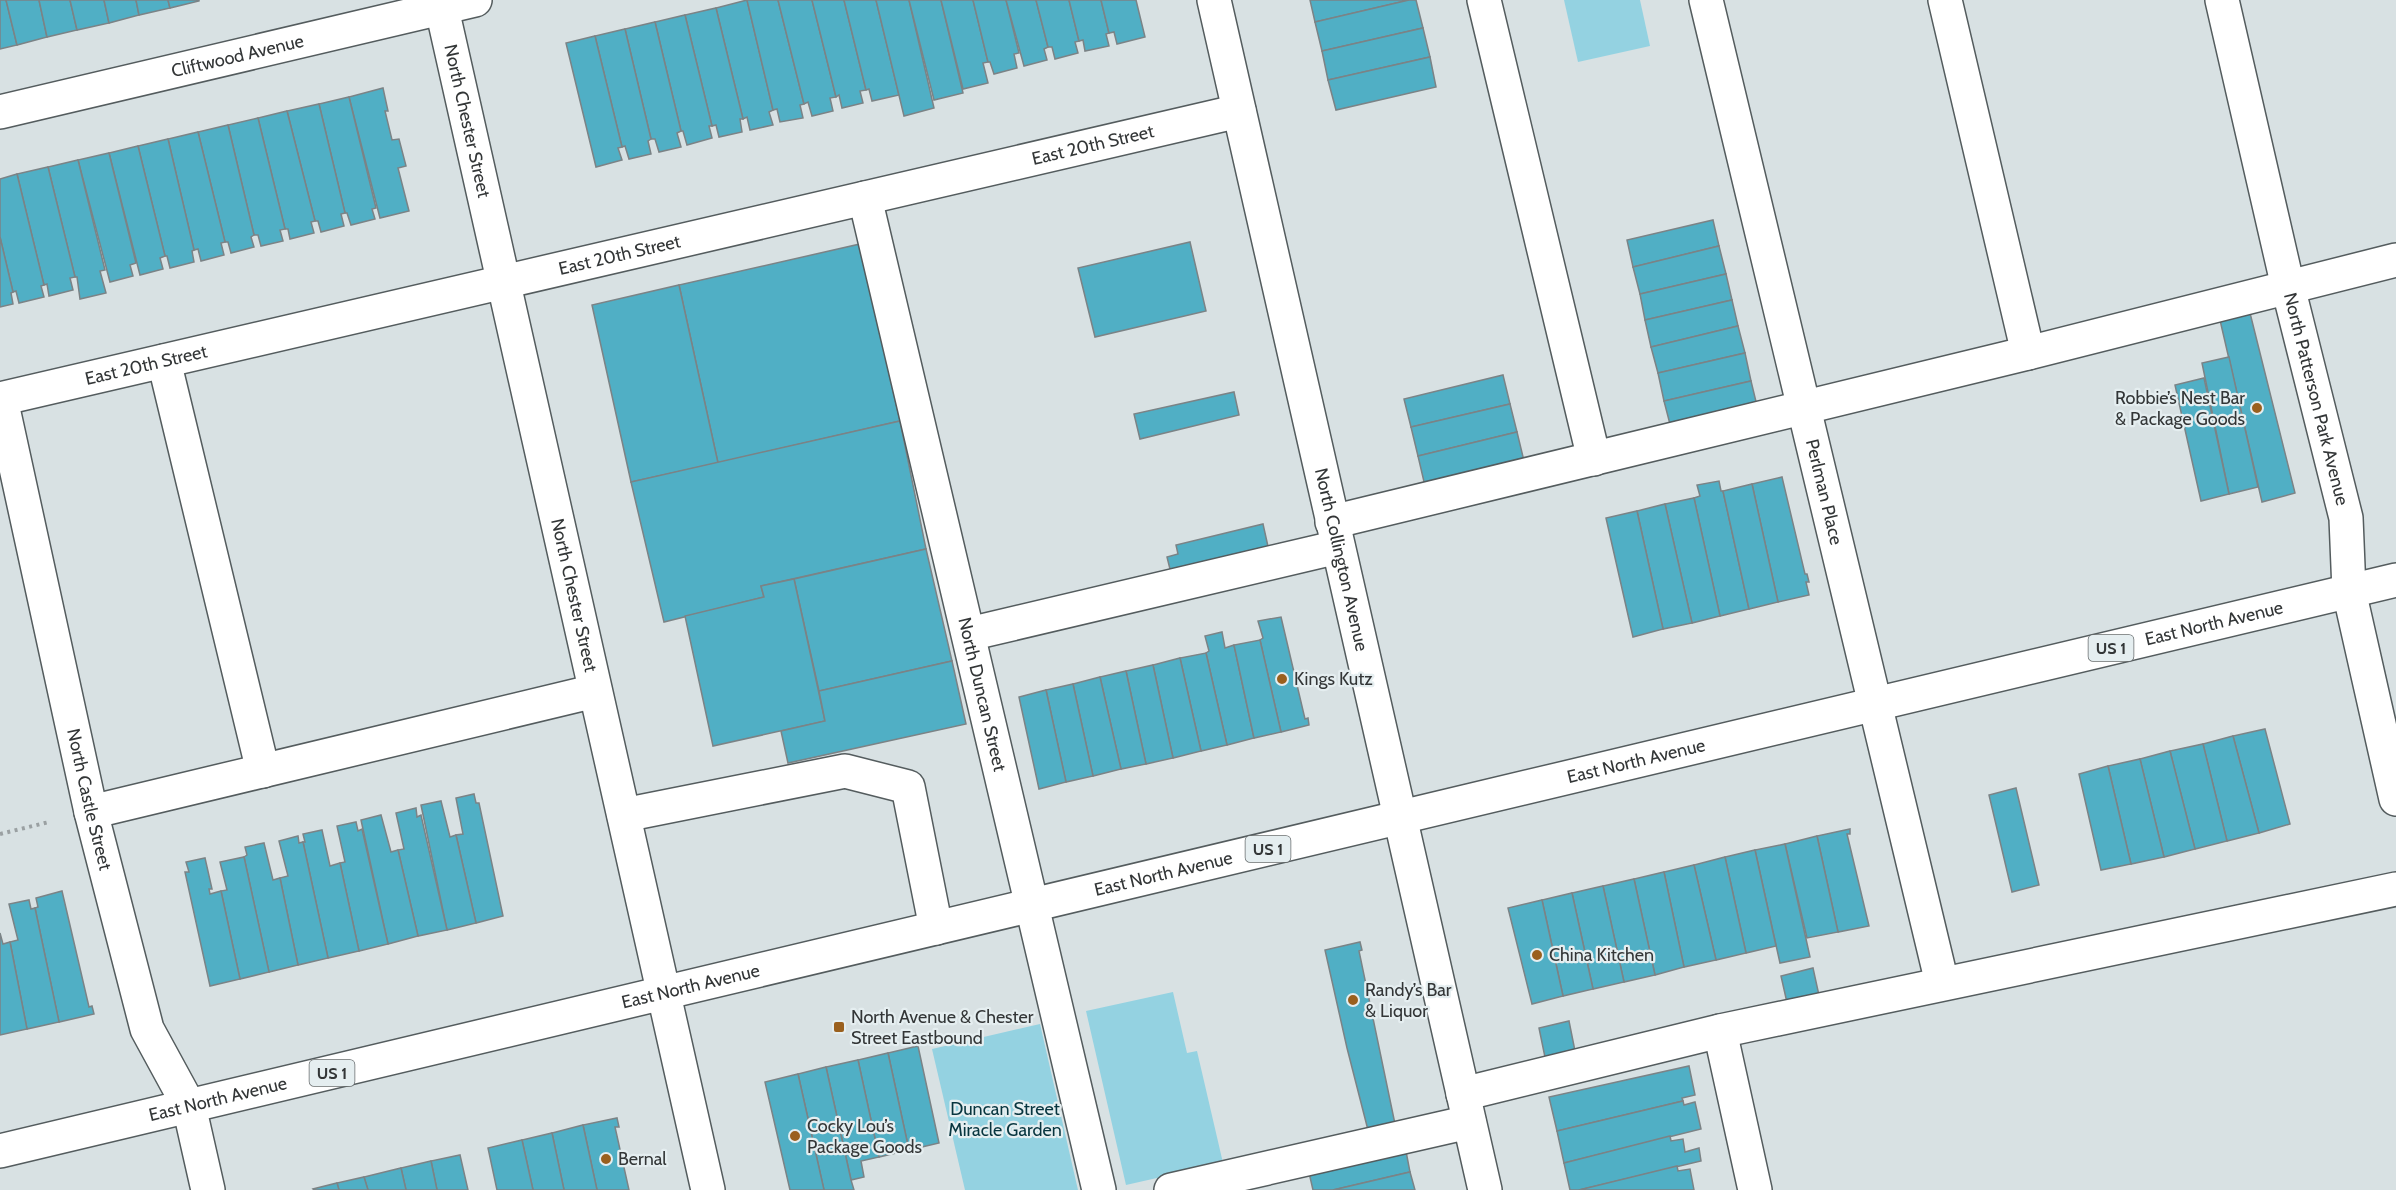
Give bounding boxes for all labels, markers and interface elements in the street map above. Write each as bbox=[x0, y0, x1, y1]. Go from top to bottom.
street label: Cliftwood Avenue bbox=[169, 30, 306, 82]
street label: North Chester Street bbox=[439, 42, 495, 200]
street label: East 20th Street bbox=[1030, 120, 1156, 170]
street label: East 20th Street bbox=[556, 230, 683, 280]
street label: North Patterson Park Avenue bbox=[2279, 290, 2353, 508]
street label: East 20th Street bbox=[83, 340, 209, 390]
place label: Robbie’s Nest Bar & Package Goods bbox=[2115, 387, 2245, 430]
marker: Robbie’s Nest Bar & Package Goods bbox=[2250, 401, 2264, 415]
street label: Perlman Place bbox=[1801, 437, 1847, 547]
street label: North Collington Avenue bbox=[1310, 466, 1373, 653]
street label: North Chester Street bbox=[546, 516, 602, 674]
street label: East North Avenue bbox=[2143, 596, 2285, 650]
street label: North Duncan Street bbox=[953, 615, 1011, 774]
road number: US 1 bbox=[2088, 635, 2134, 661]
place label: Kings Kutz bbox=[1294, 668, 1373, 690]
marker: Kings Kutz bbox=[1275, 672, 1289, 686]
street label: North Castle Street bbox=[62, 726, 117, 873]
street label: East North Avenue bbox=[1565, 734, 1707, 788]
road number: US 1 bbox=[1246, 836, 1290, 862]
street label: East North Avenue bbox=[1092, 847, 1235, 901]
place label: China Kitchen bbox=[1549, 944, 1654, 966]
marker: China Kitchen bbox=[1530, 948, 1544, 962]
street label: East North Avenue bbox=[619, 959, 762, 1013]
place label: Randy’s Bar & Liquor bbox=[1365, 979, 1452, 1022]
marker: Randy’s Bar & Liquor bbox=[1346, 993, 1360, 1007]
place label: North Avenue & Chester Street Eastbound bbox=[851, 1006, 1034, 1049]
marker: North Avenue & Chester Street Eastbound bbox=[832, 1020, 846, 1034]
road number: US 1 bbox=[310, 1060, 354, 1086]
street label: East North Avenue bbox=[147, 1072, 289, 1126]
park label: Duncan Street Miracle Garden bbox=[948, 1098, 1062, 1141]
place label: Cocky Lou’s Package Goods bbox=[807, 1115, 922, 1158]
marker: Cocky Lou’s Package Goods bbox=[788, 1129, 802, 1143]
place label: Bernal bbox=[618, 1148, 667, 1170]
marker: Bernal bbox=[599, 1152, 613, 1166]

